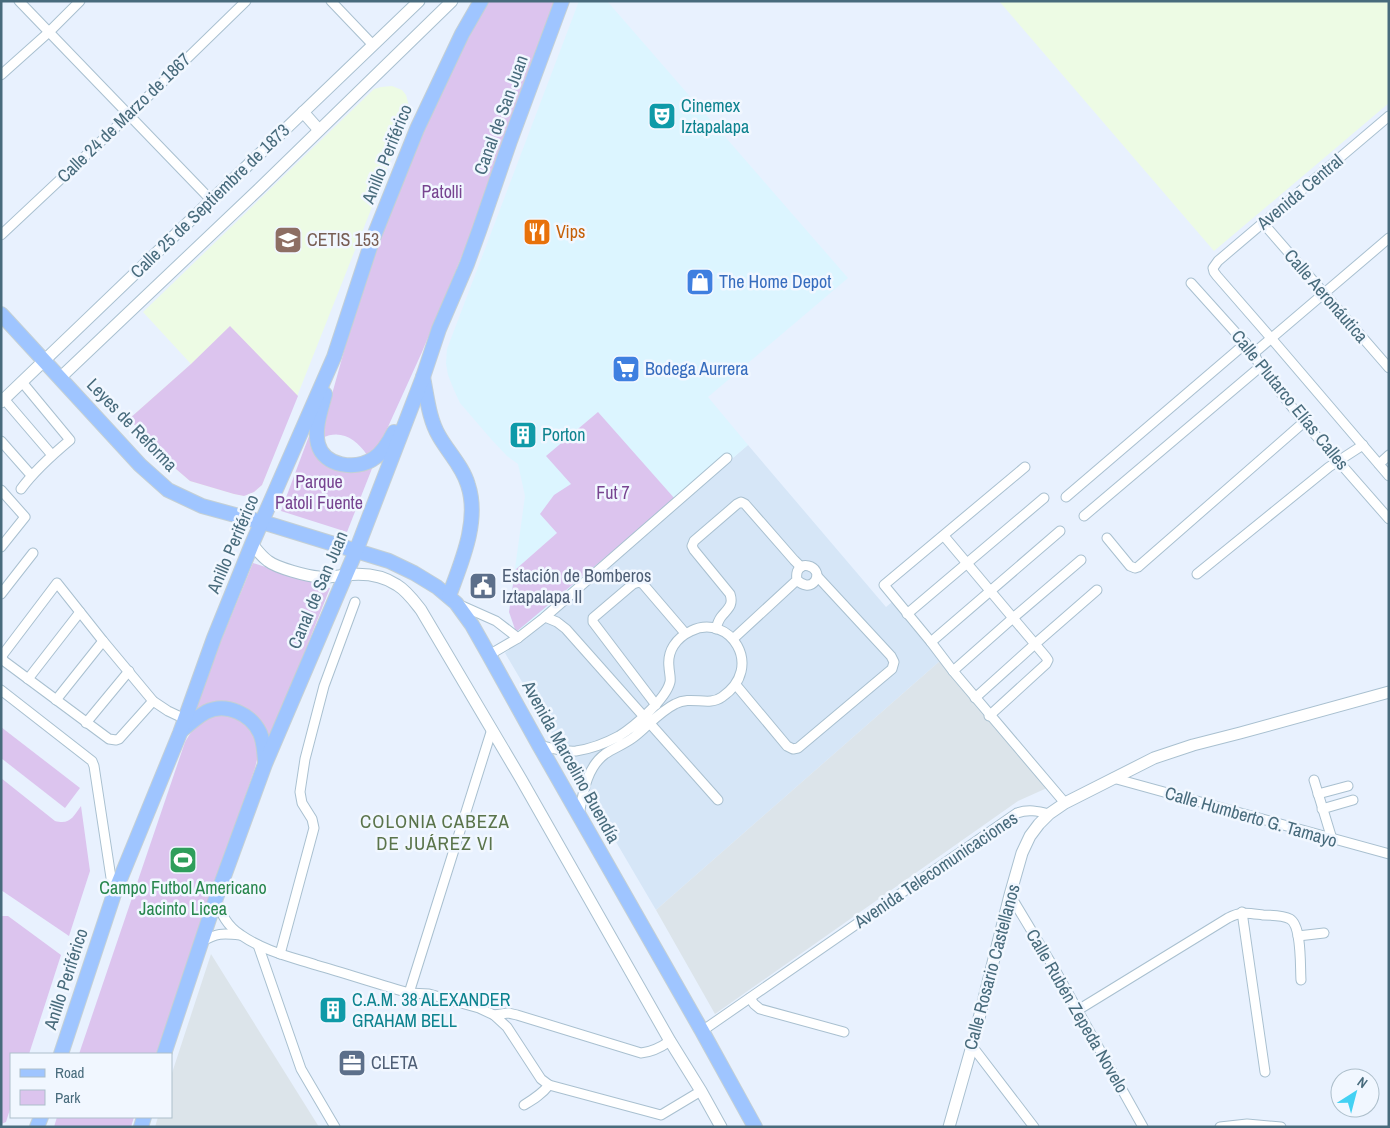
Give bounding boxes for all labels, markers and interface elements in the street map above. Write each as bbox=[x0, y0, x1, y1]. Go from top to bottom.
street label: Calle 24 de Marzo de 1867 bbox=[51, 47, 196, 188]
street label: Canal de San Juan bbox=[467, 52, 534, 178]
place label: Cinemex Iztapalapa bbox=[681, 93, 749, 139]
street label: Anillo Periférico bbox=[355, 100, 418, 208]
theatre icon: Cinemex Iztapalapa bbox=[647, 101, 677, 131]
street label: Calle 25 de Septiembre de 1873 bbox=[125, 118, 295, 283]
street label: Avenida Central bbox=[1250, 148, 1348, 236]
park label: Patolli bbox=[421, 179, 463, 204]
restaurant icon: Vips bbox=[522, 217, 552, 247]
place label: Vips bbox=[556, 219, 585, 244]
school or university icon: CETIS 153 bbox=[273, 225, 303, 255]
place label: CETIS 153 bbox=[307, 227, 379, 252]
street label: Calle Aeronáutica bbox=[1279, 244, 1374, 348]
shop icon: The Home Depot bbox=[685, 267, 715, 297]
place label: The Home Depot bbox=[719, 269, 831, 294]
street label: Calle Plutarco Elías Calles bbox=[1226, 324, 1355, 475]
supermarket icon: Bodega Aurrera bbox=[611, 354, 641, 384]
place label: Bodega Aurrera bbox=[645, 356, 748, 381]
street label: Leyes de Reforma bbox=[81, 373, 183, 477]
building icon: Porton bbox=[508, 420, 538, 450]
place label: Porton bbox=[542, 422, 586, 447]
park label: Parque Patoli Fuente bbox=[275, 469, 363, 515]
park label: Fut 7 bbox=[596, 480, 630, 505]
street label: Anillo Periférico bbox=[200, 491, 265, 598]
street label: Canal de San Juan bbox=[282, 527, 354, 652]
place label: Estación de Bomberos Iztapalapa II bbox=[502, 563, 651, 609]
public building icon: Estación de Bomberos Iztapalapa II bbox=[468, 571, 498, 601]
street label: Avenida Marcelino Buendía bbox=[516, 675, 626, 847]
street label: Calle Humberto G. Tamayo bbox=[1162, 780, 1340, 853]
street label: Avenida Telecomunicaciones bbox=[848, 805, 1022, 934]
district label: COLONIA CABEZA DE JUÁREZ VI bbox=[360, 808, 510, 856]
sports icon: Campo Futbol Americano Jacinto Licea bbox=[168, 845, 198, 875]
place label: Campo Futbol Americano Jacinto Licea bbox=[99, 875, 267, 921]
street label: Calle Rosario Castellanos bbox=[957, 881, 1026, 1053]
street label: Calle Rubén Zepeda Novelo bbox=[1020, 924, 1135, 1097]
street label: Anillo Periférico bbox=[37, 925, 94, 1034]
place label: C.A.M. 38 ALEXANDER GRAHAM BELL bbox=[352, 987, 511, 1033]
building icon: C.A.M. 38 ALEXANDER GRAHAM BELL bbox=[318, 995, 348, 1025]
office icon: CLETA bbox=[337, 1048, 367, 1078]
place label: CLETA bbox=[371, 1050, 418, 1075]
legend bbox=[10, 1053, 172, 1118]
text: Road bbox=[55, 1062, 84, 1083]
north arrow bbox=[1330, 1068, 1380, 1118]
text: N bbox=[1354, 1073, 1371, 1092]
text: Park bbox=[55, 1087, 81, 1108]

